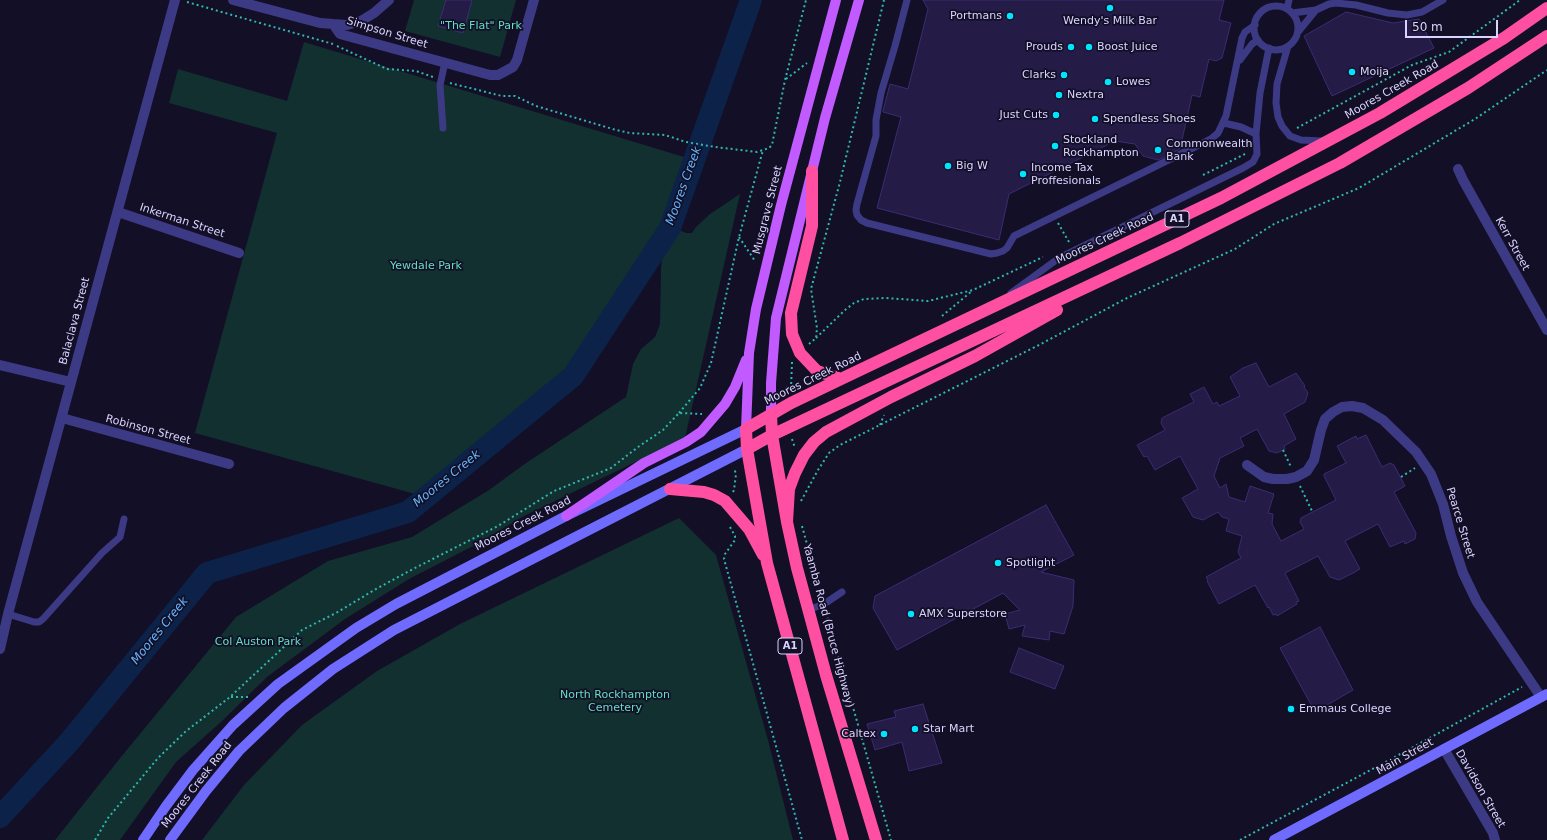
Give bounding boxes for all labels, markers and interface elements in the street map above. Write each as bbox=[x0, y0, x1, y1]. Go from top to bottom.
marker: Wendy's Milk Bar bbox=[1105, 3, 1115, 13]
place label: Portmans bbox=[950, 9, 1002, 23]
marker: Portmans bbox=[1005, 11, 1015, 21]
scale bar bbox=[1407, 12, 1500, 38]
street label: Simpson Street bbox=[345, 14, 429, 52]
place label: Wendy's Milk Bar bbox=[1063, 14, 1157, 28]
park label: "The Flat" Park bbox=[440, 19, 522, 33]
text: 50 m bbox=[1412, 20, 1443, 34]
place label: Prouds bbox=[1026, 40, 1063, 54]
place label: Boost Juice bbox=[1097, 40, 1158, 54]
marker: Prouds bbox=[1066, 42, 1076, 52]
marker: Boost Juice bbox=[1084, 42, 1094, 52]
street label: Moores Creek Road bbox=[1343, 58, 1441, 122]
place label: Moija bbox=[1360, 65, 1389, 79]
marker: Moija bbox=[1347, 67, 1357, 77]
place label: Clarks bbox=[1022, 68, 1056, 82]
marker: Clarks bbox=[1059, 70, 1069, 80]
place label: Lowes bbox=[1116, 75, 1150, 89]
marker: Lowes bbox=[1103, 77, 1113, 87]
place label: Nextra bbox=[1067, 88, 1104, 102]
marker: Nextra bbox=[1054, 90, 1064, 100]
place label: Just Cuts bbox=[1000, 108, 1048, 122]
marker: Just Cuts bbox=[1051, 110, 1061, 120]
place label: Spendless Shoes bbox=[1103, 112, 1196, 126]
marker: Spendless Shoes bbox=[1090, 114, 1100, 124]
place label: Stockland Rockhampton bbox=[1063, 133, 1139, 159]
place label: Commonwealth Bank bbox=[1166, 137, 1252, 163]
marker: Stockland Rockhampton bbox=[1050, 141, 1060, 151]
water label: Moores Creek bbox=[663, 145, 705, 227]
marker: Commonwealth Bank bbox=[1153, 145, 1163, 155]
place label: Big W bbox=[956, 159, 988, 173]
marker: Big W bbox=[943, 161, 953, 171]
place label: Income Tax Proffesionals bbox=[1031, 161, 1101, 187]
street label: Musgrave Street bbox=[751, 164, 785, 256]
marker: Income Tax Proffesionals bbox=[1018, 169, 1028, 179]
street label: Inkerman Street bbox=[138, 201, 226, 241]
street label: Moores Creek Road bbox=[1054, 211, 1156, 267]
road number: A1 bbox=[1165, 211, 1189, 227]
street label: Kerr Street bbox=[1492, 215, 1532, 273]
park label: Yewdale Park bbox=[390, 259, 462, 273]
street label: Balaclava Street bbox=[57, 276, 93, 366]
street label: Moores Creek Road bbox=[762, 350, 864, 408]
street label: Robinson Street bbox=[104, 412, 192, 448]
water label: Moores Creek bbox=[410, 447, 484, 511]
street label: Pearce Street bbox=[1443, 486, 1477, 560]
street label: Moores Creek Road bbox=[473, 494, 573, 554]
street label: Yaamba Road (Bruce Highway) bbox=[800, 543, 856, 709]
place label: Spotlight bbox=[1006, 556, 1055, 570]
marker: Spotlight bbox=[993, 558, 1003, 568]
water label: Moores Creek bbox=[128, 594, 192, 668]
place label: AMX Superstore bbox=[919, 607, 1007, 621]
marker: AMX Superstore bbox=[906, 609, 916, 619]
park label: Col Auston Park bbox=[215, 635, 301, 649]
road number: A1 bbox=[778, 638, 802, 654]
park label: North Rockhampton Cemetery bbox=[560, 688, 670, 714]
place label: Emmaus College bbox=[1299, 702, 1391, 716]
marker: Emmaus College bbox=[1286, 704, 1296, 714]
place label: Star Mart bbox=[923, 722, 974, 736]
marker: Star Mart bbox=[910, 724, 920, 734]
place label: Caltex bbox=[841, 727, 876, 741]
marker: Caltex bbox=[879, 729, 889, 739]
street label: Main Street bbox=[1374, 736, 1436, 778]
street label: Moores Creek Road bbox=[159, 739, 235, 831]
street label: Davidson Street bbox=[1452, 748, 1508, 830]

